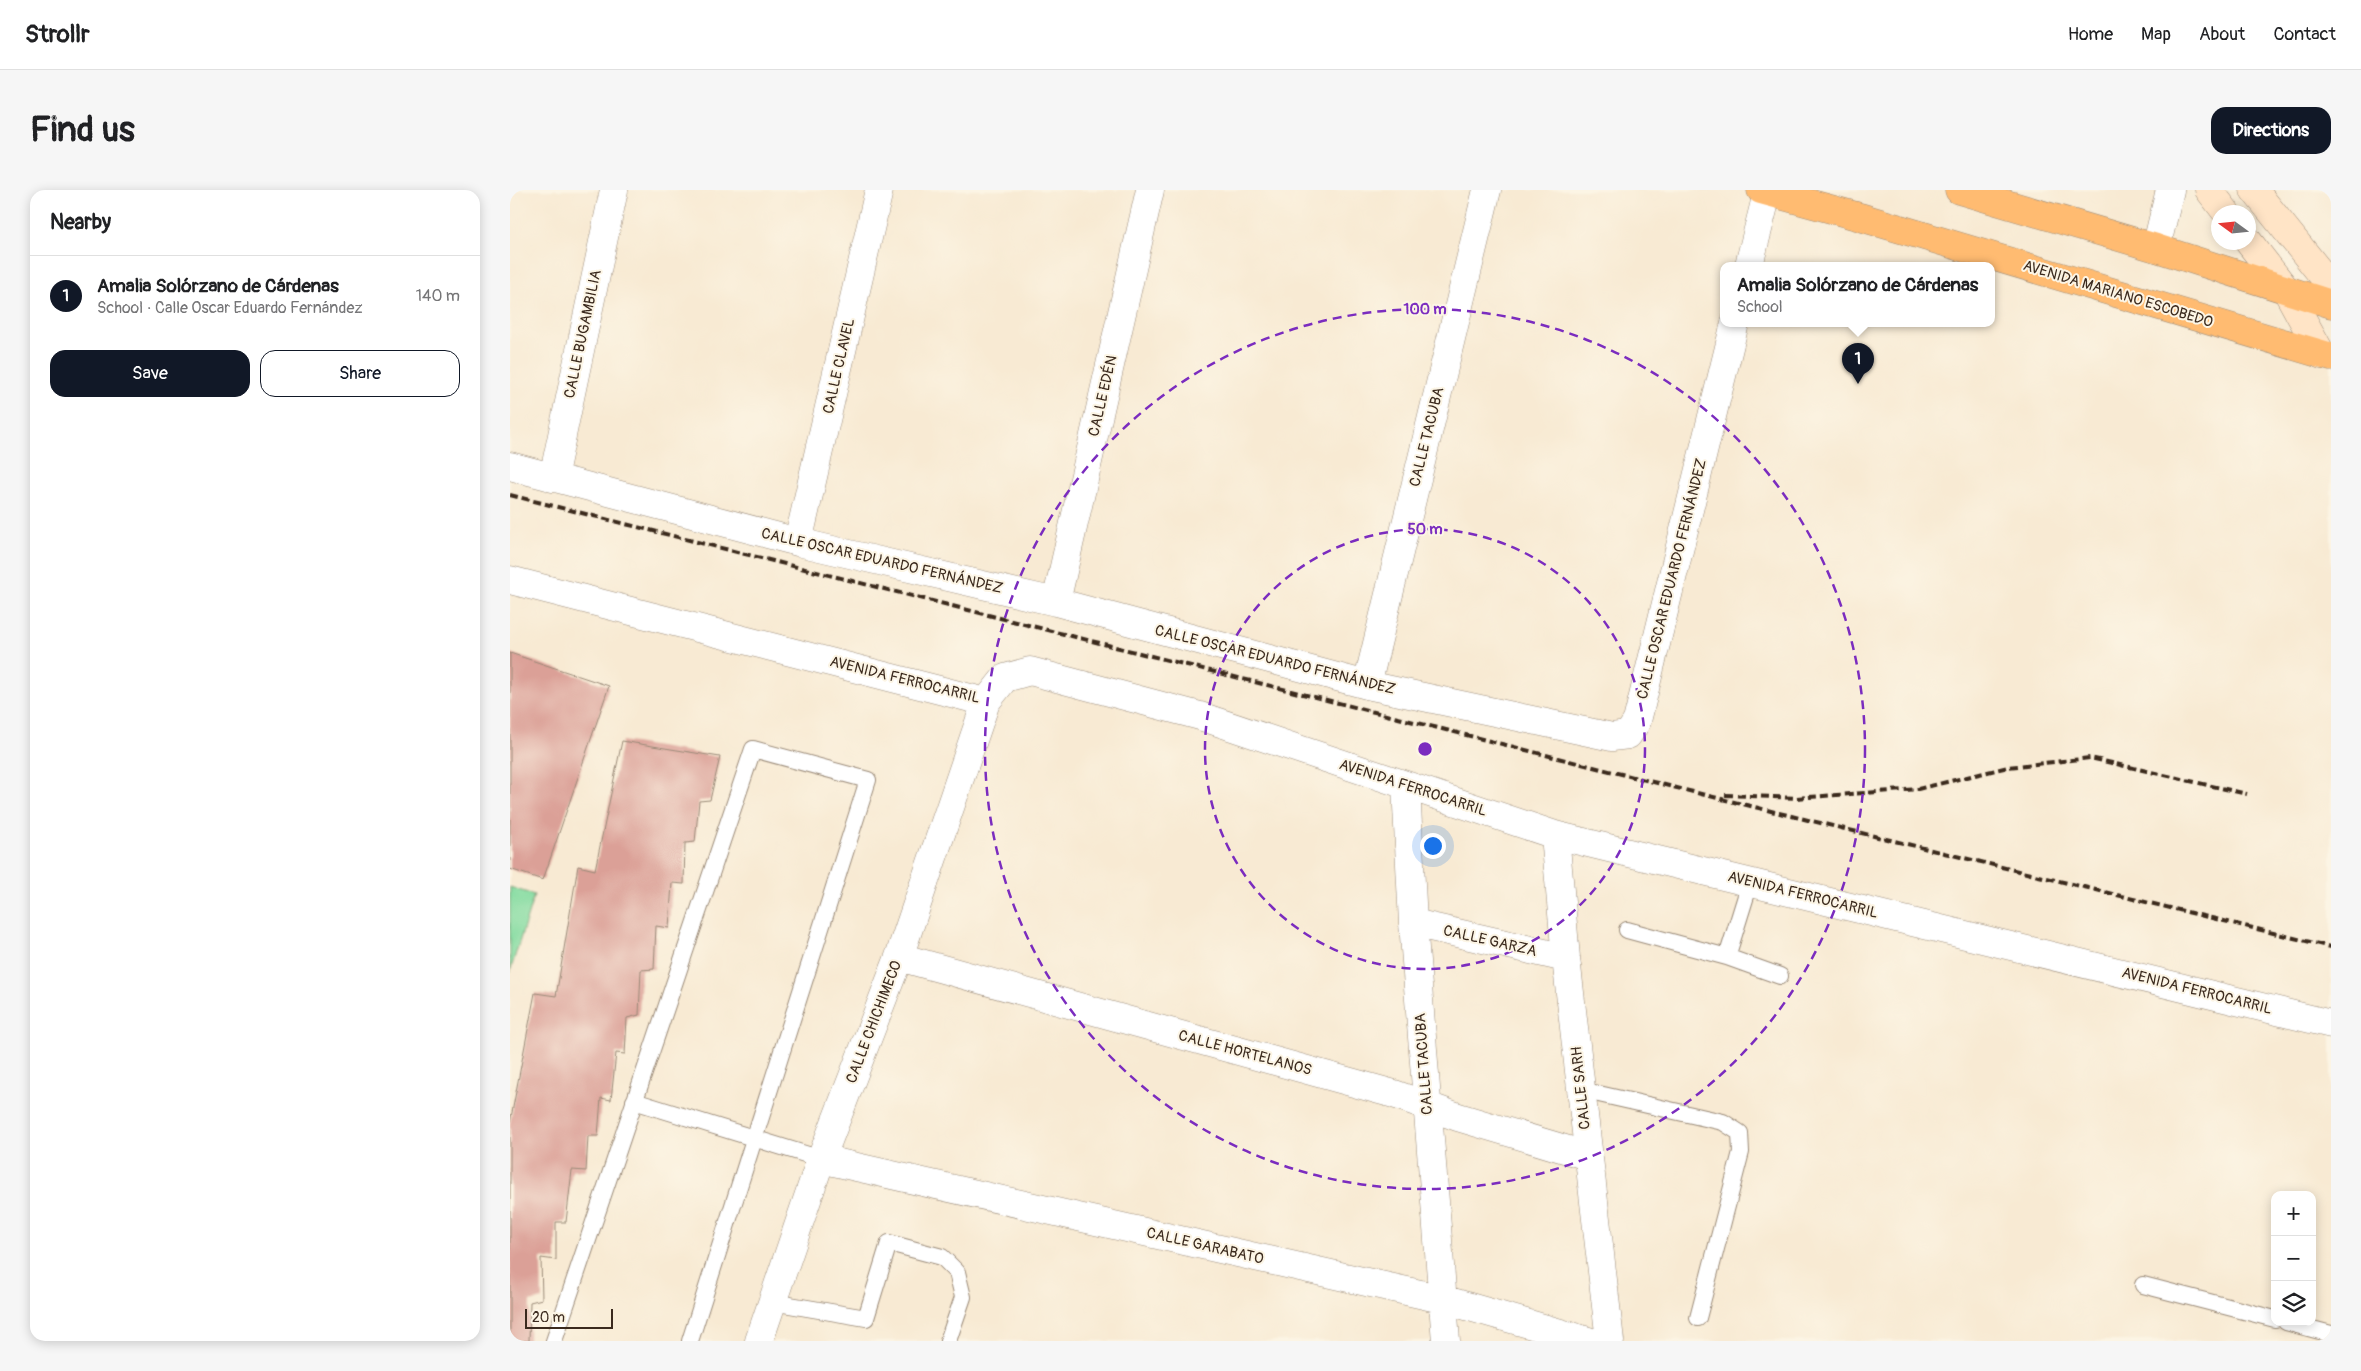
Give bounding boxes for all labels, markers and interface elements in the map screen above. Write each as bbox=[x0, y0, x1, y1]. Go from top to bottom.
text: Strollr bbox=[25, 20, 90, 49]
text: Home bbox=[2068, 23, 2113, 46]
text: Map bbox=[2141, 23, 2171, 46]
text: About bbox=[2199, 23, 2245, 46]
text: Contact bbox=[2273, 23, 2336, 46]
button: Directions bbox=[2211, 107, 2331, 154]
text: Find us bbox=[30, 108, 135, 152]
north arrow bbox=[2211, 205, 2256, 250]
text: Nearby bbox=[50, 209, 111, 236]
street label: AVENIDA MARIANO ESCOBEDO bbox=[2021, 256, 2215, 332]
popup bbox=[1720, 262, 1995, 327]
street label: CALLE BUGAMBILIA bbox=[560, 268, 606, 400]
text: Amalia Solórzano de Cárdenas bbox=[1737, 273, 1978, 297]
text: Amalia Solórzano de Cárdenas bbox=[97, 274, 339, 298]
text: 1 bbox=[63, 286, 69, 306]
text: 140 m bbox=[416, 286, 460, 306]
text: School bbox=[1737, 297, 1783, 317]
text: School · Calle Oscar Eduardo Fernández bbox=[97, 298, 363, 318]
text: 100 m bbox=[1404, 300, 1446, 319]
street label: CALLE CLAVEL bbox=[819, 316, 859, 416]
pin: 1 bbox=[1842, 343, 1874, 384]
button: Save bbox=[50, 350, 250, 397]
button: Share bbox=[260, 350, 460, 397]
street label: CALLE EDÉN bbox=[1084, 354, 1122, 438]
street label: CALLE TACUBA bbox=[1405, 385, 1449, 489]
street label: CALLE OSCAR EDUARDO FERNÁNDEZ bbox=[1633, 457, 1711, 701]
text: 50 m bbox=[1408, 520, 1442, 539]
street label: CALLE OSCAR EDUARDO FERNÁNDEZ bbox=[759, 524, 1005, 598]
street label: CALLE OSCAR EDUARDO FERNÁNDEZ bbox=[1153, 621, 1397, 699]
street label: AVENIDA FERROCARRIL bbox=[828, 652, 982, 708]
centre of rings bbox=[1416, 740, 1434, 758]
street label: AVENIDA FERROCARRIL bbox=[1337, 755, 1489, 821]
your location bbox=[1420, 833, 1446, 859]
street label: AVENIDA FERROCARRIL bbox=[1726, 867, 1880, 923]
street label: CALLE GARZA bbox=[1441, 921, 1539, 961]
street label: CALLE CHICHIMECO bbox=[842, 958, 906, 1086]
street label: AVENIDA FERROCARRIL bbox=[2120, 963, 2274, 1019]
street label: CALLE TACUBA bbox=[1411, 1012, 1437, 1116]
street label: CALLE HORTELANOS bbox=[1176, 1026, 1314, 1080]
street label: CALLE SARH bbox=[1567, 1045, 1595, 1131]
map controls bbox=[2271, 1191, 2316, 1326]
button: + bbox=[2271, 1191, 2316, 1236]
street label: CALLE GARABATO bbox=[1145, 1223, 1265, 1269]
button: − bbox=[2271, 1236, 2316, 1281]
button: layers bbox=[2271, 1281, 2316, 1326]
scale bar bbox=[525, 1306, 612, 1329]
text: 20 m bbox=[532, 1309, 565, 1326]

